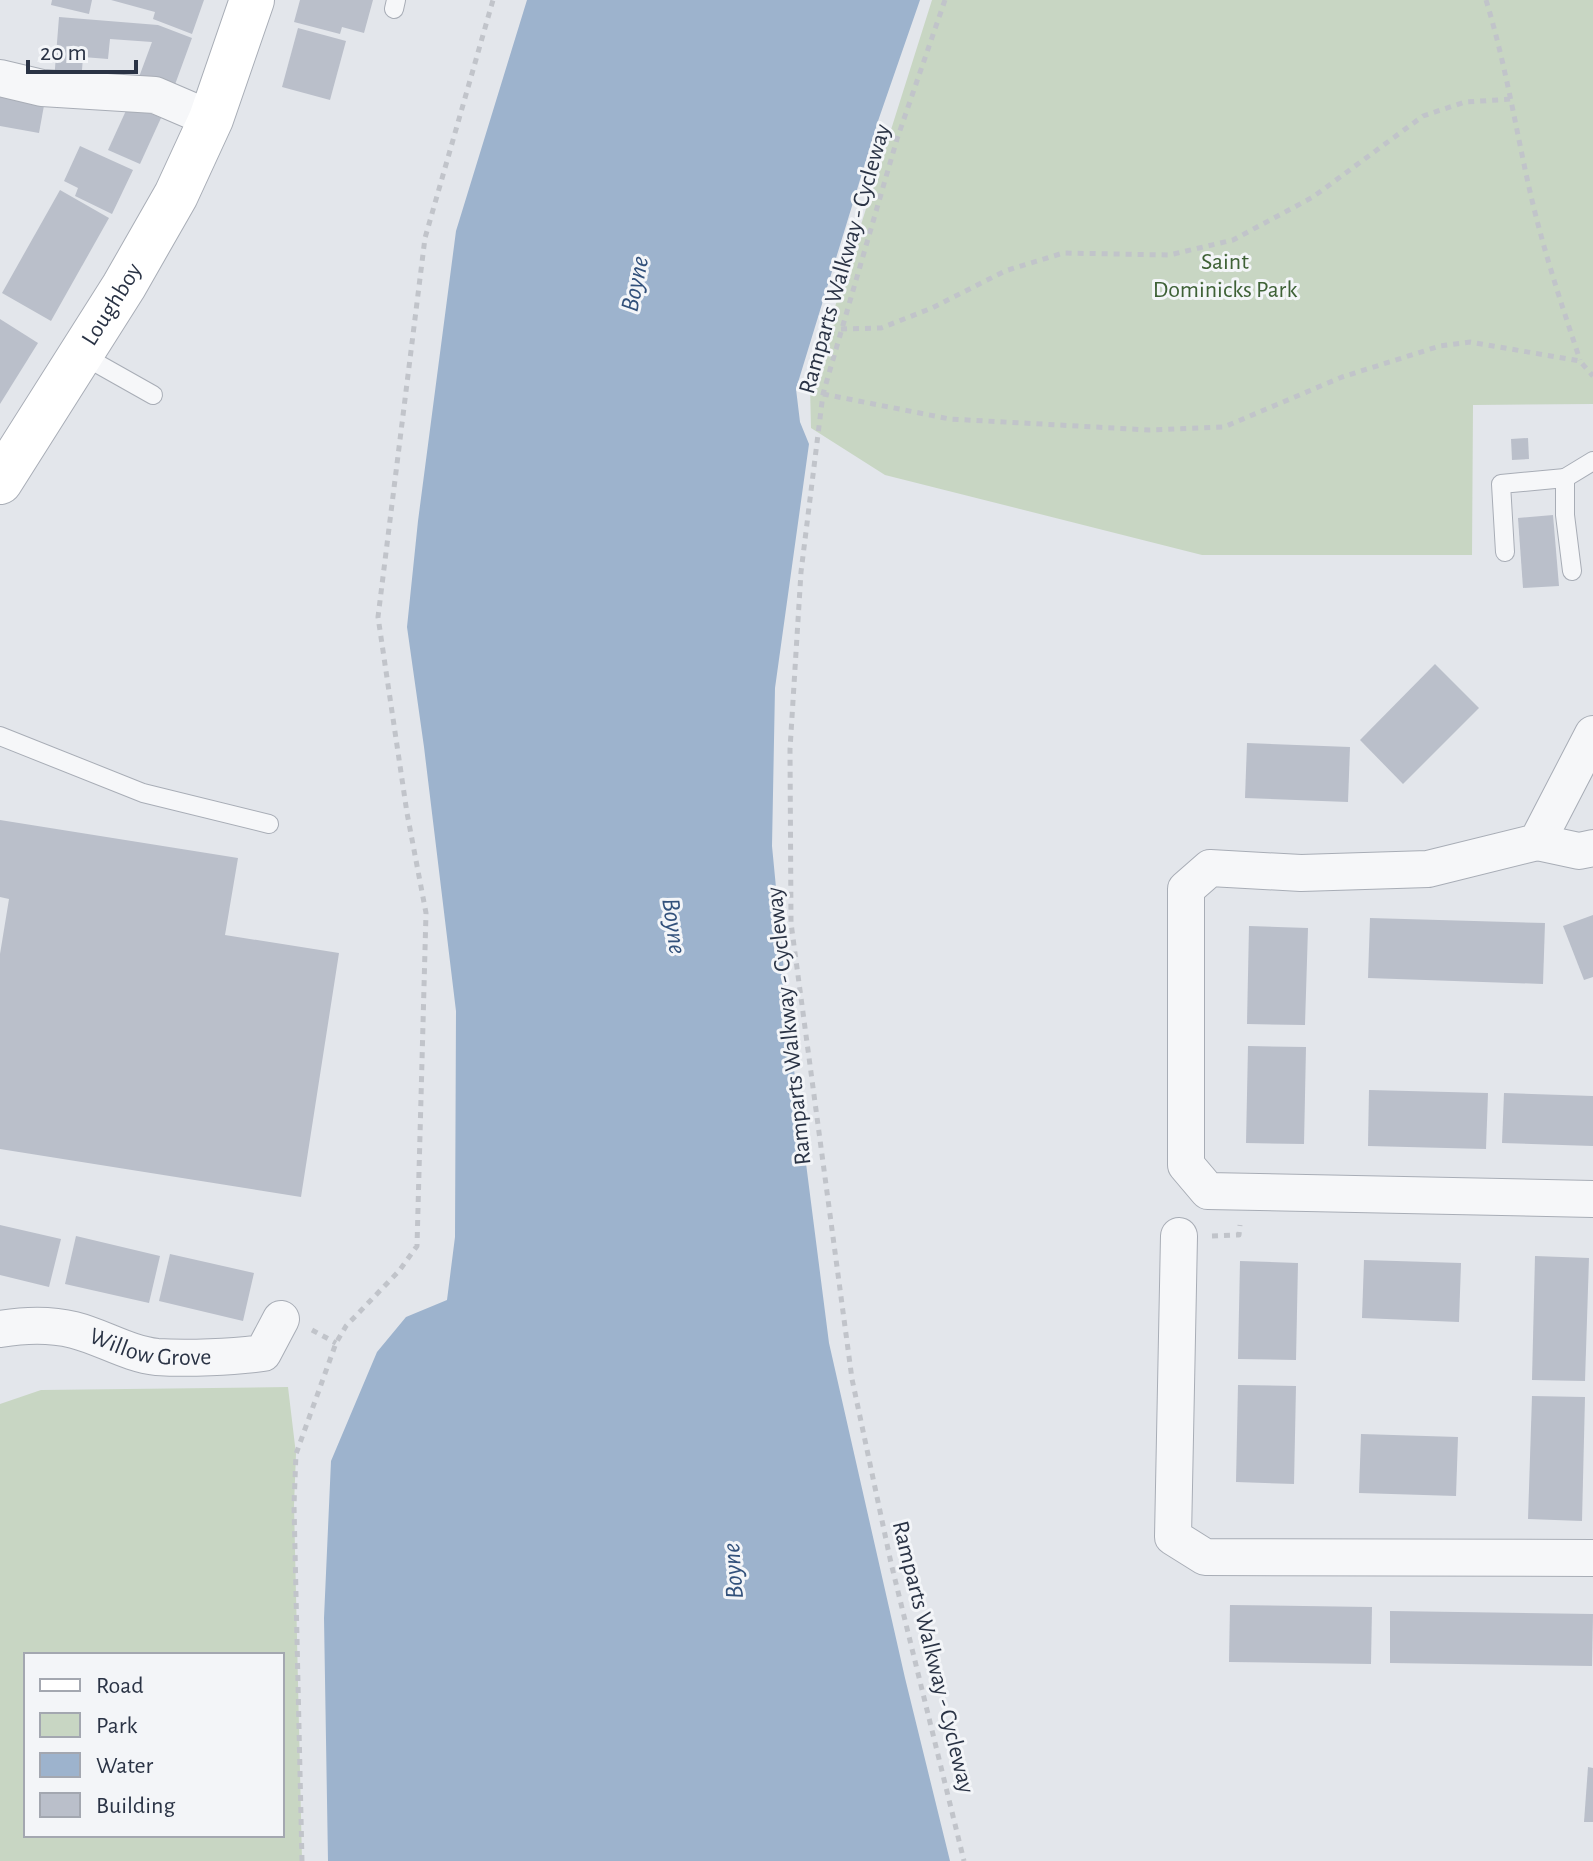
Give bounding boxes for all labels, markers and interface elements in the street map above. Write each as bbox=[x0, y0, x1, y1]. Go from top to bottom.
scale bar bbox=[28, 24, 136, 74]
text: 20 m bbox=[40, 41, 87, 65]
street label: Ramparts Walkway - Cycleway bbox=[795, 121, 895, 397]
park label: Saint Dominicks Park bbox=[1153, 250, 1297, 302]
water label: Boyne bbox=[616, 254, 654, 314]
street label: Loughboy bbox=[78, 259, 146, 350]
street label: Ramparts Walkway - Cycleway bbox=[762, 886, 816, 1166]
water label: Boyne bbox=[657, 896, 691, 956]
street label: Willow Grove bbox=[86, 1324, 212, 1370]
street label: Ramparts Walkway - Cycleway bbox=[888, 1518, 978, 1796]
water label: Boyne bbox=[718, 1542, 748, 1600]
legend bbox=[24, 1653, 284, 1837]
text: Road bbox=[96, 1674, 144, 1698]
text: Park bbox=[96, 1714, 137, 1738]
text: Water bbox=[96, 1754, 154, 1778]
text: Building bbox=[96, 1794, 175, 1818]

